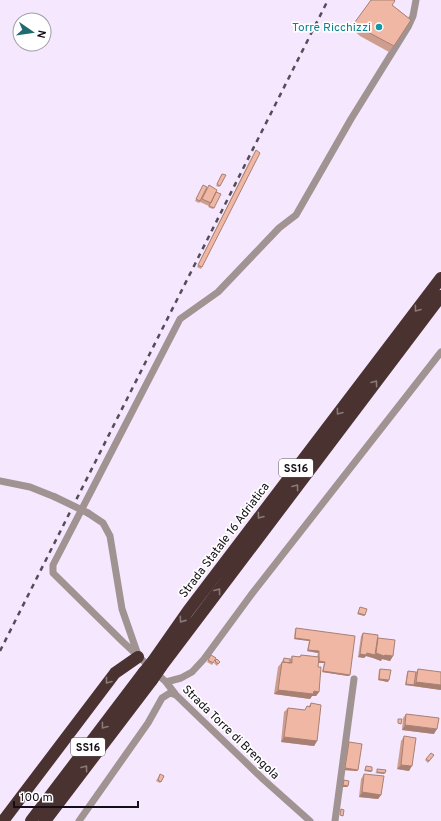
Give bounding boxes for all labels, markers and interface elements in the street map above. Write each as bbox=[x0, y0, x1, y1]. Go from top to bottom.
north arrow bbox=[12, 12, 52, 52]
place label: Torre Ricchizzi bbox=[292, 20, 371, 36]
marker: Torre Ricchizzi bbox=[374, 22, 384, 32]
text: N bbox=[33, 29, 48, 39]
one-way arrow bbox=[415, 304, 422, 311]
one-way arrow bbox=[370, 381, 377, 388]
one-way arrow bbox=[336, 408, 343, 415]
road number: SS16 bbox=[279, 459, 313, 477]
street label: Strada Statale 16 Adriatica bbox=[176, 480, 274, 602]
one-way arrow bbox=[292, 485, 299, 492]
one-way arrow bbox=[258, 511, 265, 518]
one-way arrow bbox=[214, 589, 221, 596]
one-way arrow bbox=[179, 616, 187, 623]
one-way arrow bbox=[106, 677, 113, 684]
street label: Strada Torre di Brengola bbox=[178, 682, 282, 783]
one-way arrow bbox=[101, 721, 108, 728]
road number: SS16 bbox=[71, 738, 105, 756]
one-way arrow bbox=[80, 765, 87, 772]
scale bar bbox=[14, 783, 138, 809]
text: 100 m bbox=[20, 790, 53, 806]

